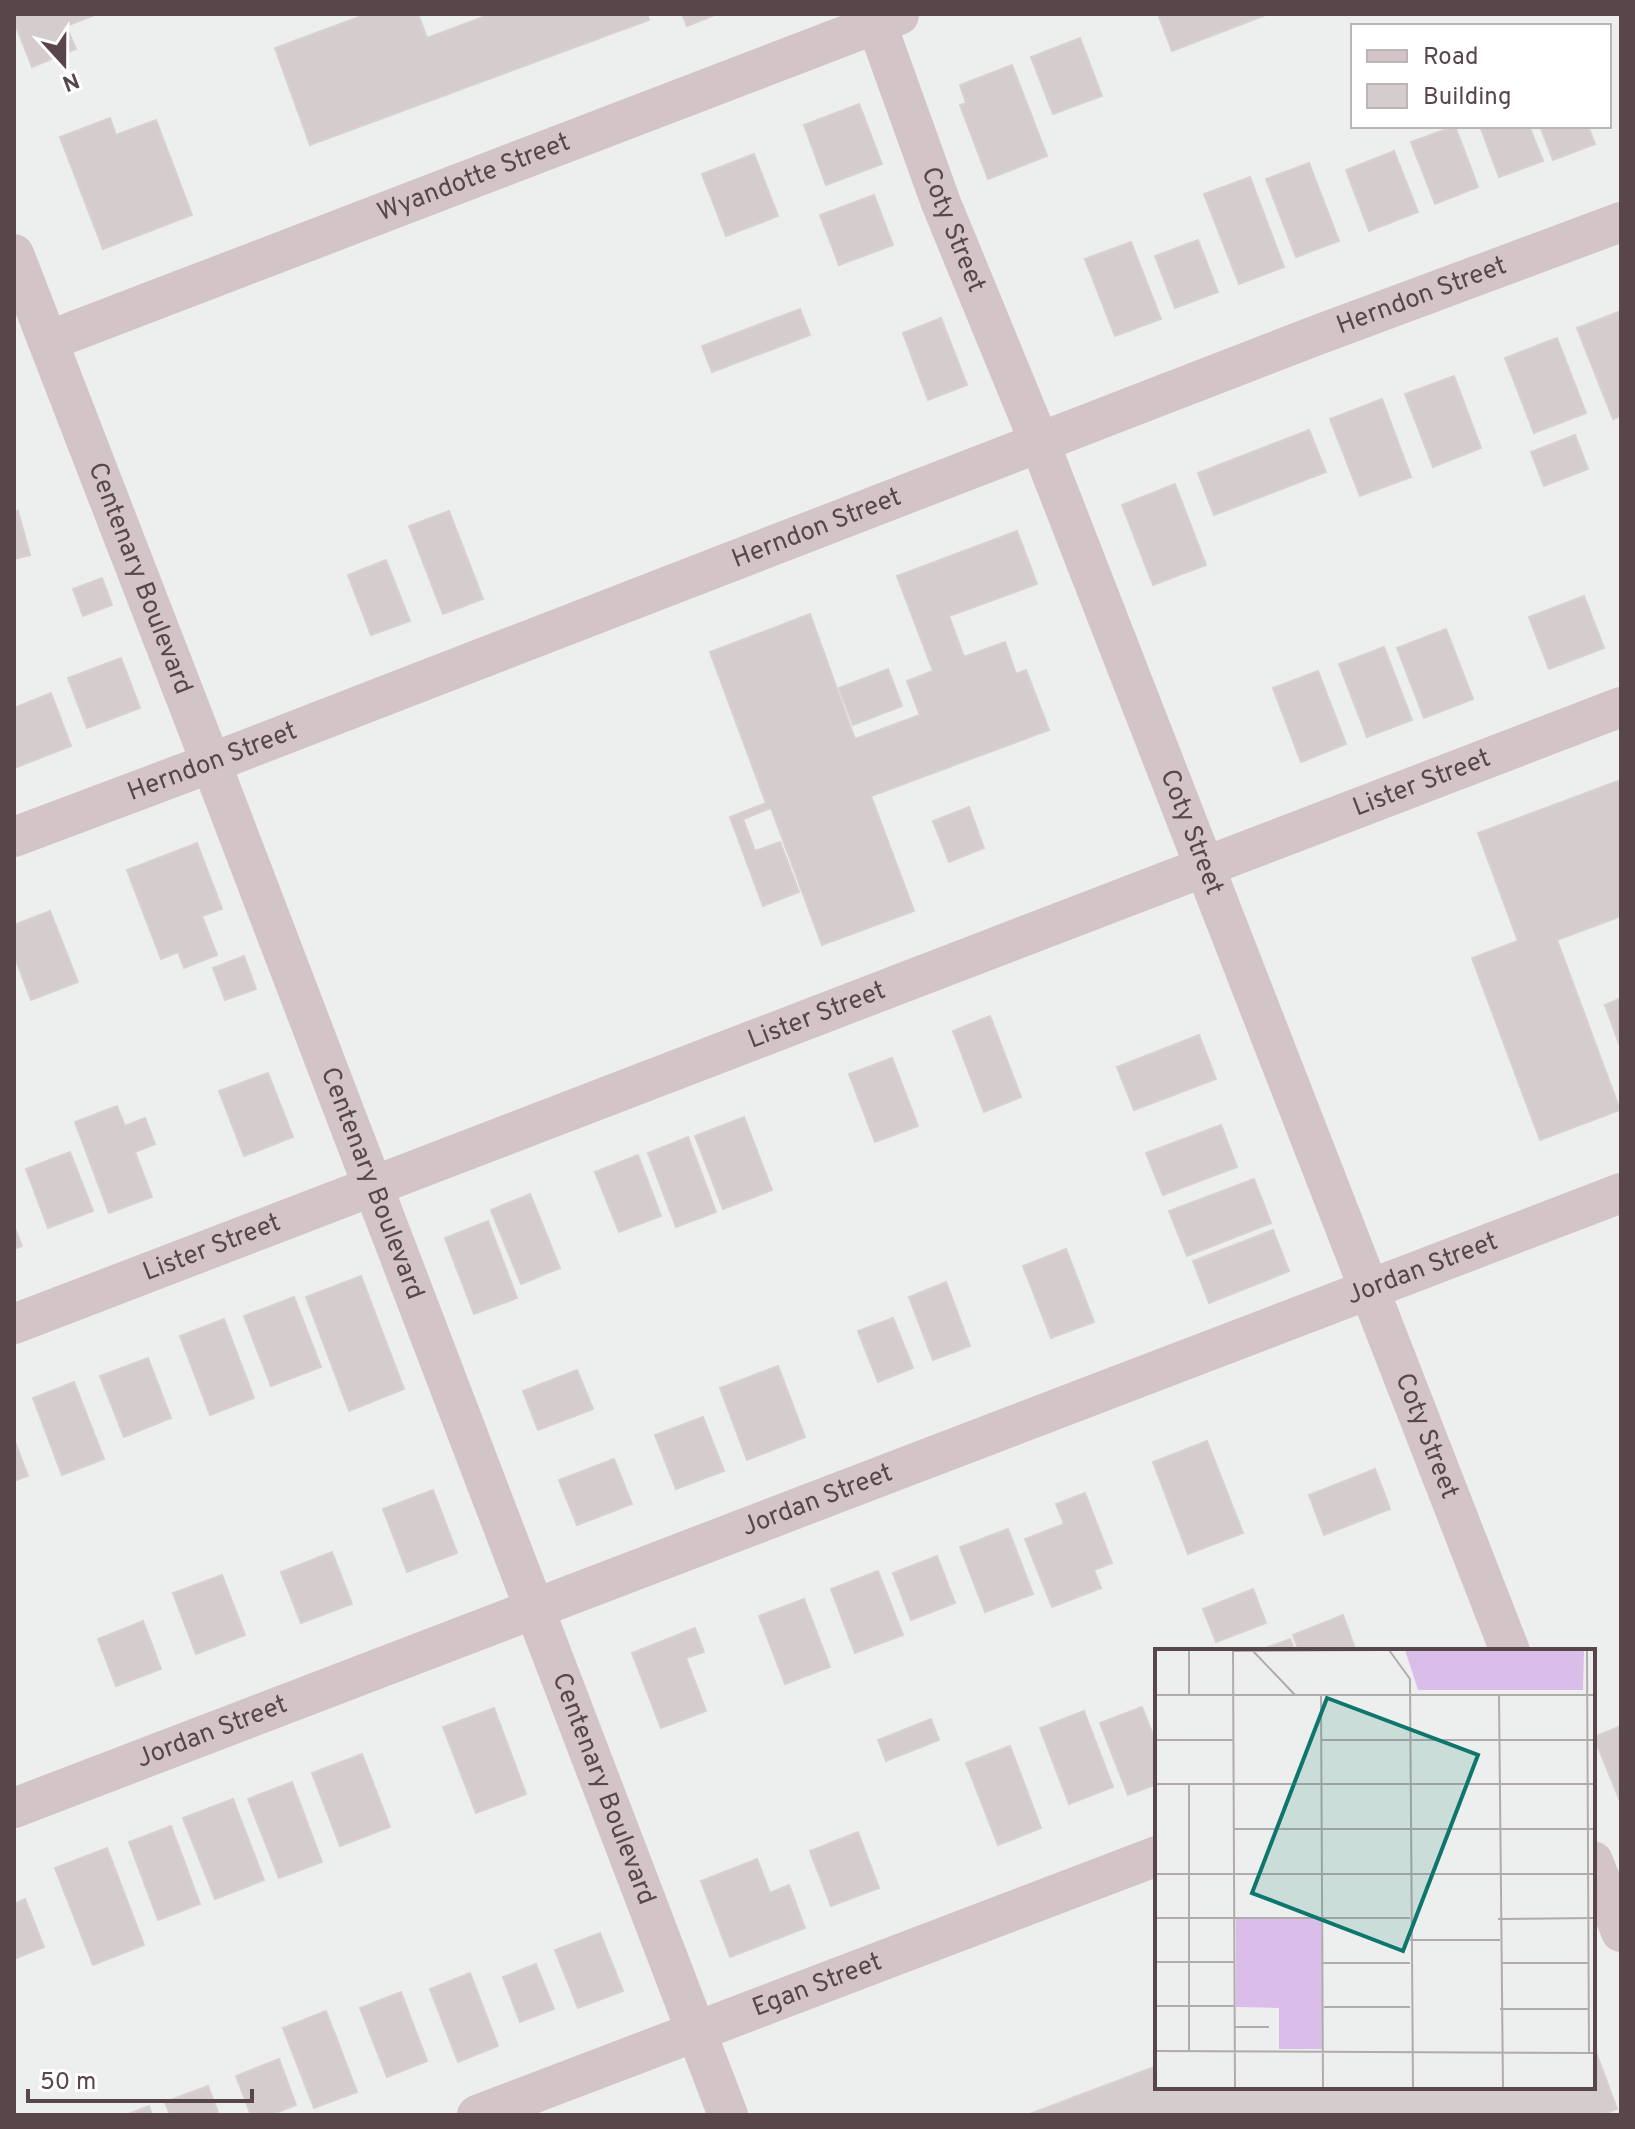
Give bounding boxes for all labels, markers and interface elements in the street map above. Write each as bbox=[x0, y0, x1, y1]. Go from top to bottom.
north arrow bbox=[24, 24, 104, 104]
legend bbox=[1351, 24, 1611, 128]
text: Road bbox=[1423, 43, 1479, 73]
text: N bbox=[58, 65, 82, 96]
text: Building bbox=[1423, 83, 1512, 113]
street label: Wyandotte Street bbox=[373, 126, 575, 230]
street label: Coty Street bbox=[913, 163, 992, 297]
street label: Herndon Street bbox=[1332, 250, 1511, 343]
street label: Centenary Boulevard bbox=[80, 458, 199, 699]
street label: Herndon Street bbox=[727, 481, 906, 576]
street label: Herndon Street bbox=[123, 715, 302, 809]
street label: Lister Street bbox=[1348, 742, 1495, 825]
street label: Coty Street bbox=[1152, 765, 1231, 900]
street label: Lister Street bbox=[743, 974, 890, 1057]
street label: Centenary Boulevard bbox=[312, 1063, 431, 1304]
street label: Lister Street bbox=[138, 1207, 285, 1289]
street label: Jordan Street bbox=[1342, 1225, 1503, 1313]
street label: Coty Street bbox=[1387, 1369, 1466, 1504]
street label: Jordan Street bbox=[737, 1457, 897, 1544]
inset map bbox=[1155, 1649, 1595, 2089]
street label: Centenary Boulevard bbox=[544, 1668, 663, 1910]
street label: Jordan Street bbox=[132, 1688, 292, 1776]
street label: Egan Street bbox=[748, 1946, 887, 2025]
scale bar bbox=[28, 2053, 252, 2103]
text: 50 m bbox=[40, 2068, 96, 2098]

